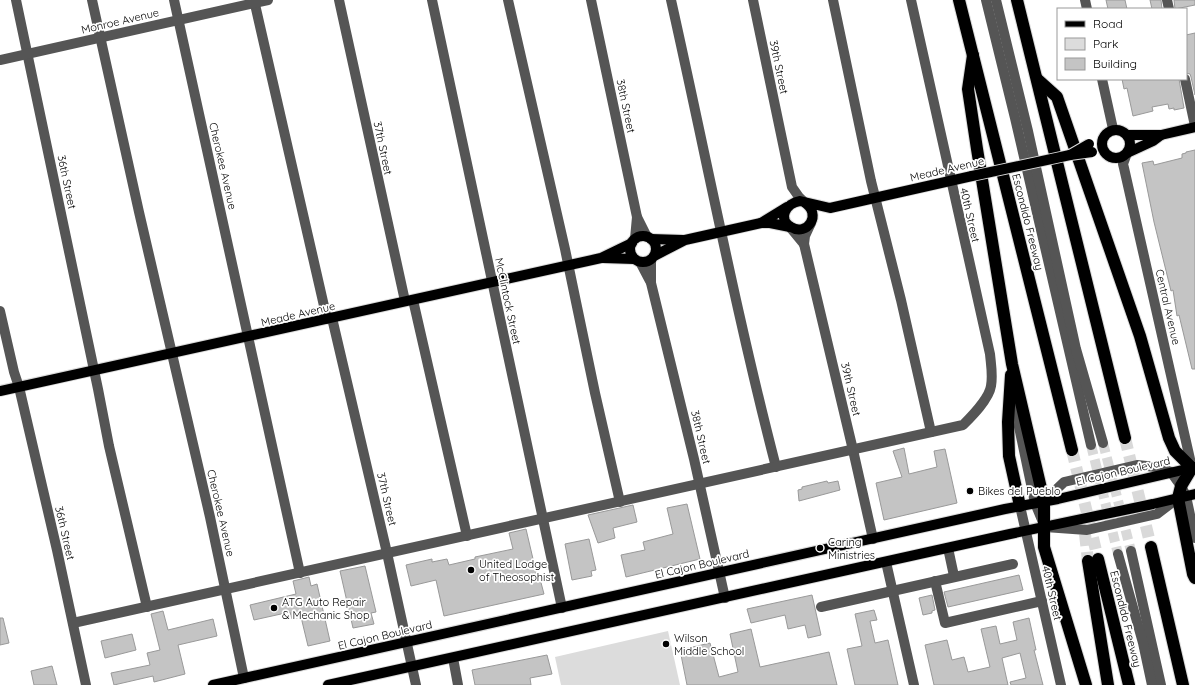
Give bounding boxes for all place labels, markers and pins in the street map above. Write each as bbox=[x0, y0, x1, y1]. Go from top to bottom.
place label: Bikes del Pueblo bbox=[978, 484, 1061, 498]
marker: Bikes del Pueblo bbox=[965, 486, 975, 496]
place label: Caring Ministries bbox=[828, 535, 875, 562]
marker: Caring Ministries bbox=[815, 543, 825, 553]
place label: United Lodge of Theosophist bbox=[479, 557, 555, 584]
marker: United Lodge of Theosophist bbox=[466, 565, 476, 575]
place label: ATG Auto Repair & Mechanic Shop bbox=[282, 595, 370, 622]
marker: ATG Auto Repair & Mechanic Shop bbox=[269, 603, 279, 613]
place label: Wilson Middle School bbox=[674, 631, 744, 658]
marker: Wilson Middle School bbox=[661, 639, 671, 649]

